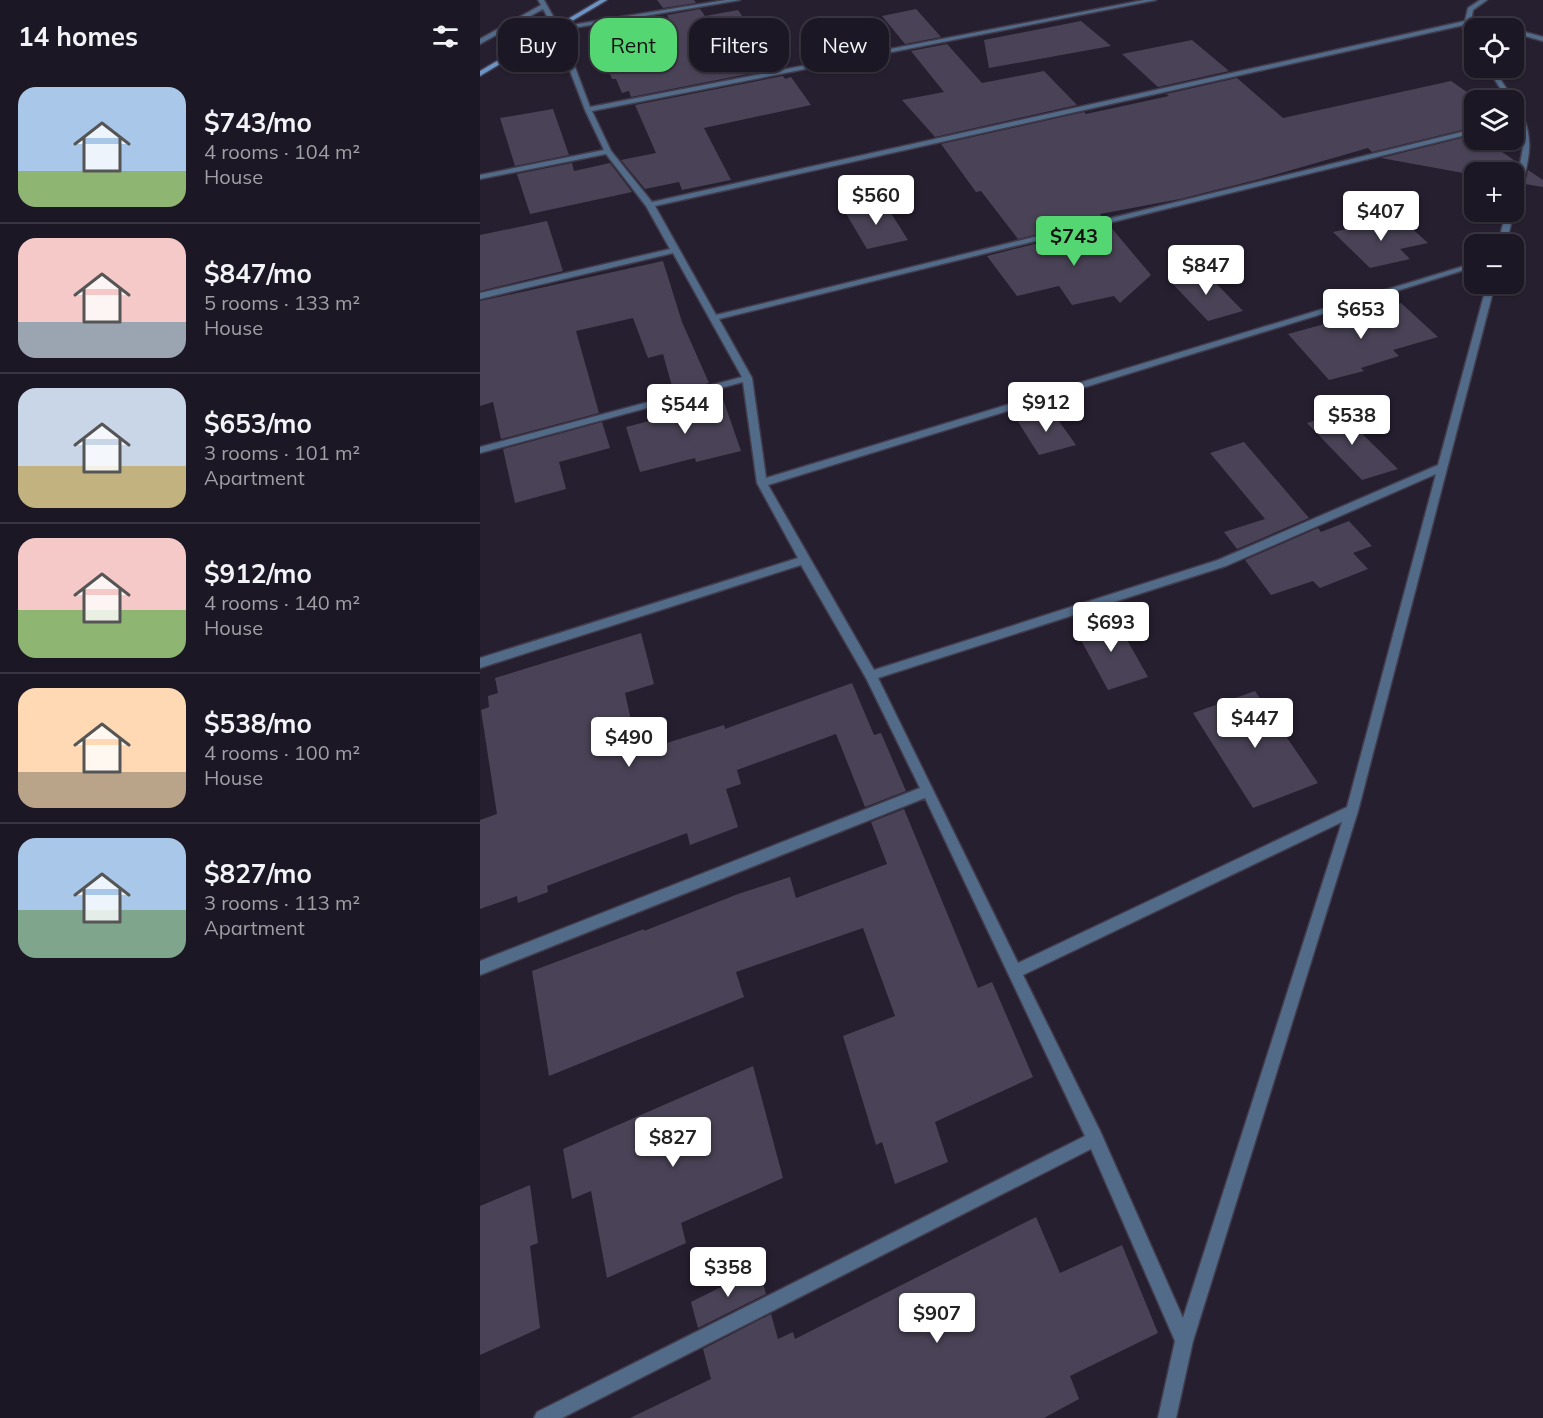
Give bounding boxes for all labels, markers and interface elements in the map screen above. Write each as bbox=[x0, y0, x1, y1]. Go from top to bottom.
chip: Buy bbox=[498, 18, 578, 72]
chip: Rent bbox=[590, 18, 677, 72]
chip: Filters bbox=[689, 18, 789, 72]
chip: New bbox=[801, 18, 889, 72]
map controls bbox=[1464, 18, 1524, 294]
button: locate bbox=[1464, 18, 1524, 78]
text: 14 homes bbox=[18, 20, 138, 53]
icon: filters bbox=[429, 20, 462, 53]
button: layers bbox=[1464, 90, 1524, 150]
text: $743/mo bbox=[204, 106, 312, 139]
icon: home bbox=[66, 111, 138, 183]
text: 4 rooms · 104 m² bbox=[204, 139, 360, 164]
button: + bbox=[1464, 162, 1524, 222]
text: House bbox=[204, 164, 263, 189]
pin: $560 bbox=[840, 175, 912, 226]
text: $560 bbox=[852, 182, 900, 207]
pin: $407 bbox=[1345, 191, 1417, 242]
text: $407 bbox=[1357, 198, 1405, 223]
pin: $743 bbox=[1038, 216, 1110, 267]
text: $743 bbox=[1050, 223, 1098, 248]
button: − bbox=[1464, 234, 1524, 294]
pin: $847 bbox=[1170, 245, 1242, 296]
text: $847 bbox=[1182, 252, 1230, 277]
text: $847/mo bbox=[204, 257, 312, 290]
icon: home bbox=[66, 262, 138, 334]
pin: $653 bbox=[1325, 289, 1397, 340]
text: 5 rooms · 133 m² bbox=[204, 290, 360, 315]
text: $653 bbox=[1337, 296, 1385, 321]
text: House bbox=[204, 315, 263, 340]
pin: $912 bbox=[1010, 382, 1082, 433]
pin: $544 bbox=[649, 384, 721, 435]
text: $912 bbox=[1022, 389, 1070, 414]
text: $544 bbox=[661, 391, 709, 416]
pin: $538 bbox=[1316, 395, 1388, 446]
text: $538 bbox=[1328, 402, 1376, 427]
text: $653/mo bbox=[204, 407, 312, 440]
icon: home bbox=[66, 412, 138, 484]
text: 3 rooms · 101 m² bbox=[204, 440, 360, 465]
text: Apartment bbox=[204, 465, 305, 490]
text: $912/mo bbox=[204, 557, 312, 590]
icon: home bbox=[66, 562, 138, 634]
text: 4 rooms · 140 m² bbox=[204, 590, 360, 615]
pin: $693 bbox=[1075, 602, 1147, 653]
text: $693 bbox=[1087, 609, 1135, 634]
text: House bbox=[204, 615, 263, 640]
pin: $447 bbox=[1219, 698, 1291, 749]
text: $447 bbox=[1231, 705, 1279, 730]
text: $538/mo bbox=[204, 707, 312, 740]
icon: home bbox=[66, 712, 138, 784]
pin: $490 bbox=[593, 717, 665, 768]
text: $490 bbox=[605, 724, 653, 749]
text: 4 rooms · 100 m² bbox=[204, 740, 360, 765]
text: House bbox=[204, 765, 263, 790]
text: $827/mo bbox=[204, 857, 312, 890]
icon: home bbox=[66, 862, 138, 934]
text: 3 rooms · 113 m² bbox=[204, 890, 360, 915]
text: Apartment bbox=[204, 915, 305, 940]
pin: $827 bbox=[637, 1117, 709, 1168]
text: $827 bbox=[649, 1124, 697, 1149]
pin: $358 bbox=[692, 1247, 764, 1298]
text: $358 bbox=[704, 1254, 752, 1279]
pin: $907 bbox=[901, 1293, 973, 1344]
text: $907 bbox=[913, 1300, 961, 1325]

